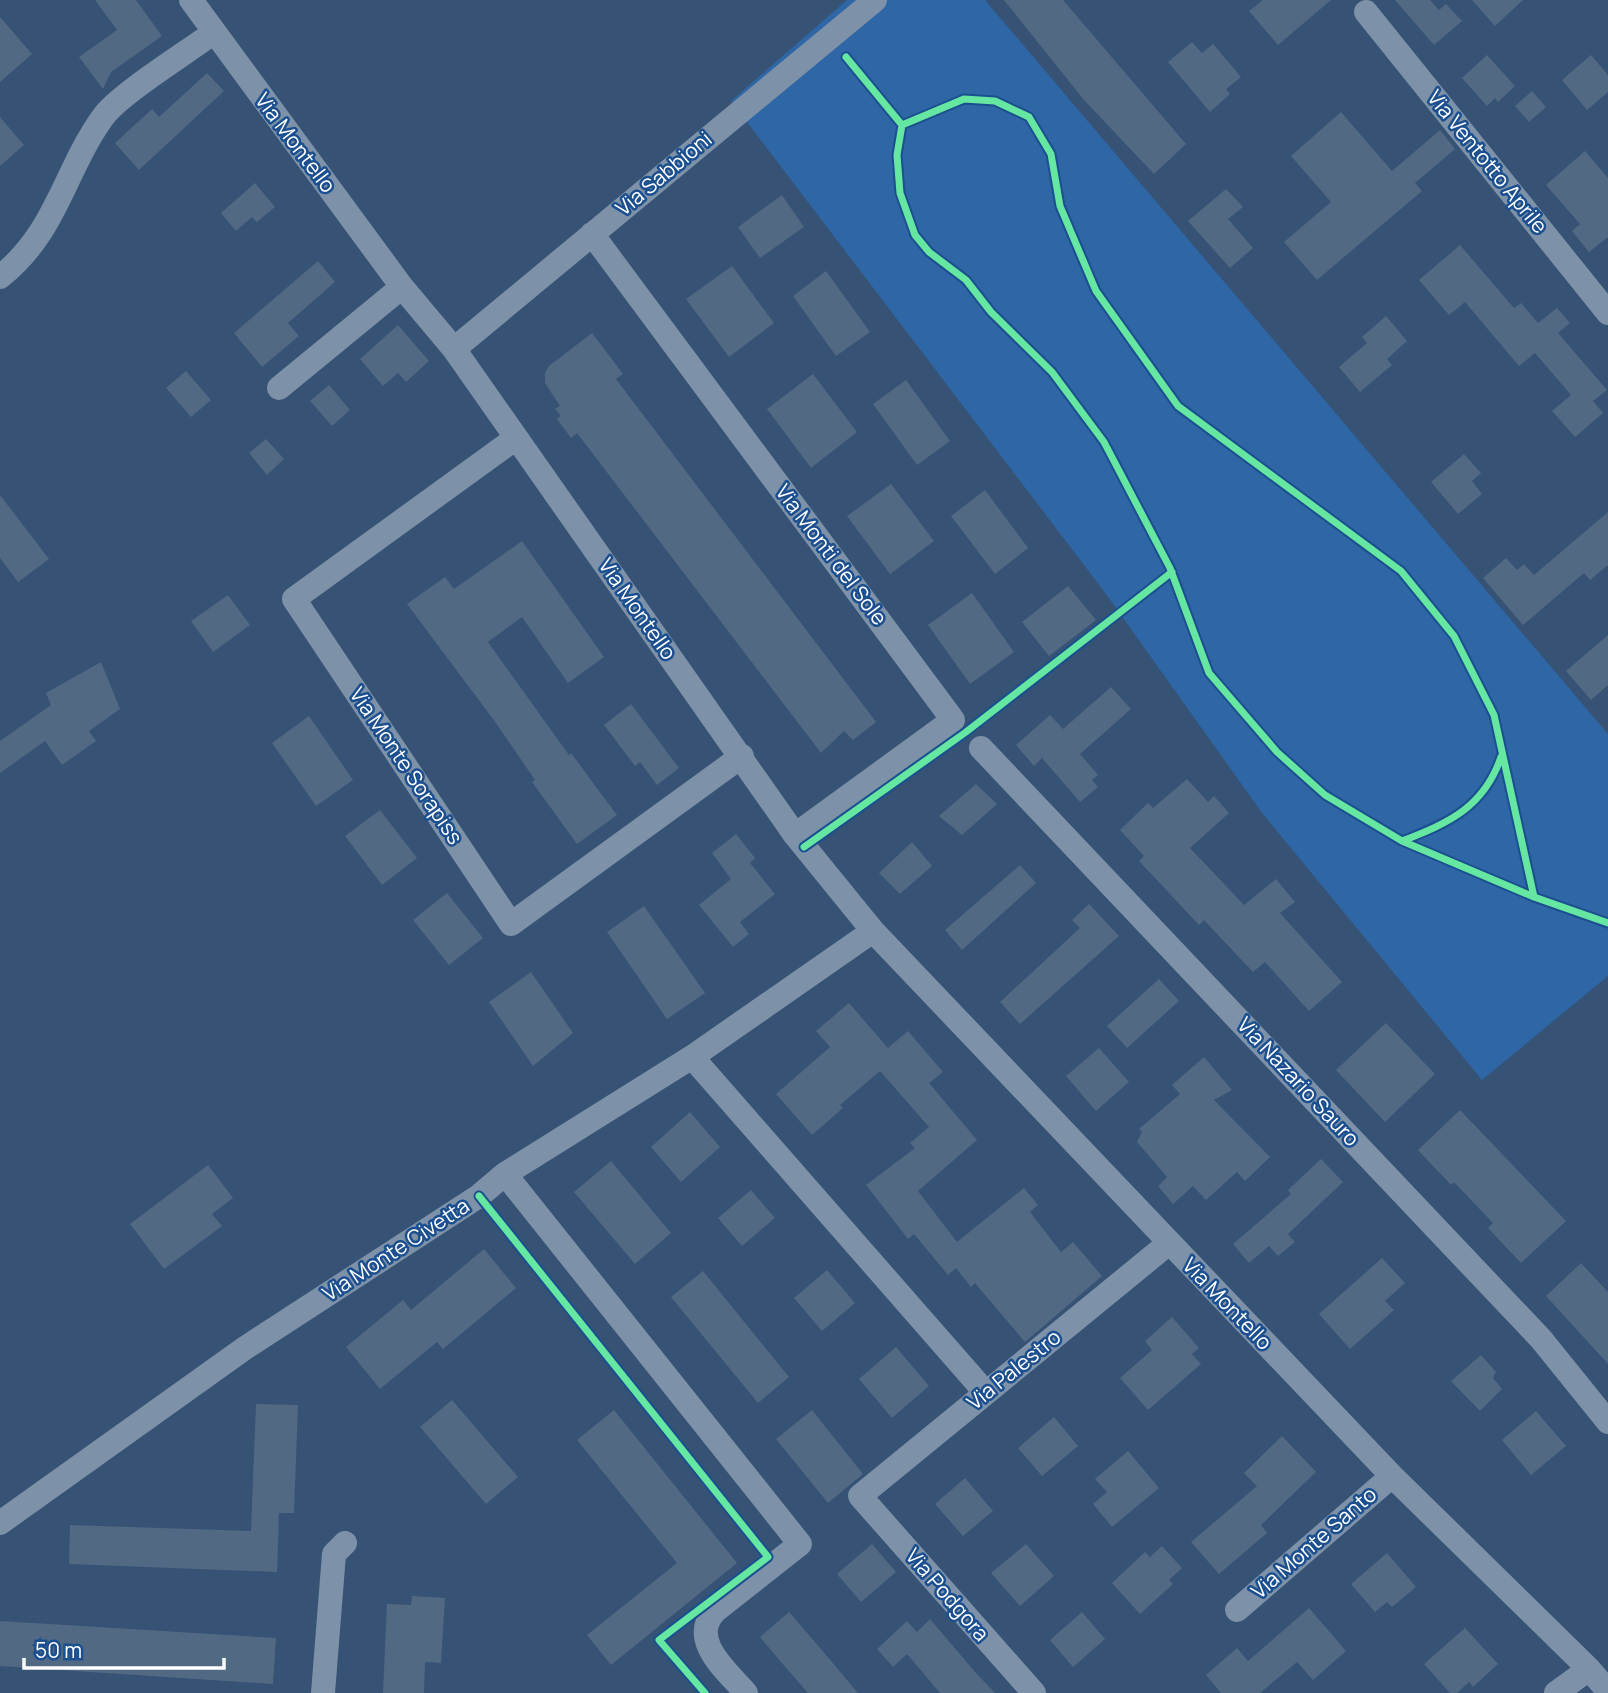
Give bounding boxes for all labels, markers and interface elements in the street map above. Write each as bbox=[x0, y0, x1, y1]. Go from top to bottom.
street label: Via Ventotto Aprile bbox=[1421, 84, 1554, 239]
street label: Via Montello bbox=[249, 87, 343, 198]
street label: Via Sabbioni bbox=[609, 125, 717, 222]
street label: Via Monti del Sole bbox=[770, 478, 894, 630]
street label: Via Montello bbox=[592, 552, 683, 665]
street label: Via Monte Sorapiss bbox=[344, 682, 470, 849]
street label: Via Nazario Sauro bbox=[1231, 1011, 1366, 1152]
street label: Via Monte Civetta bbox=[317, 1191, 474, 1307]
street label: Via Montello bbox=[1177, 1251, 1279, 1355]
street label: Via Palestro bbox=[961, 1323, 1066, 1416]
street label: Via Monte Santo bbox=[1245, 1480, 1382, 1604]
street label: Via Podgora bbox=[900, 1542, 996, 1647]
scale bar bbox=[24, 1626, 224, 1670]
text: 50 m bbox=[35, 1636, 82, 1664]

